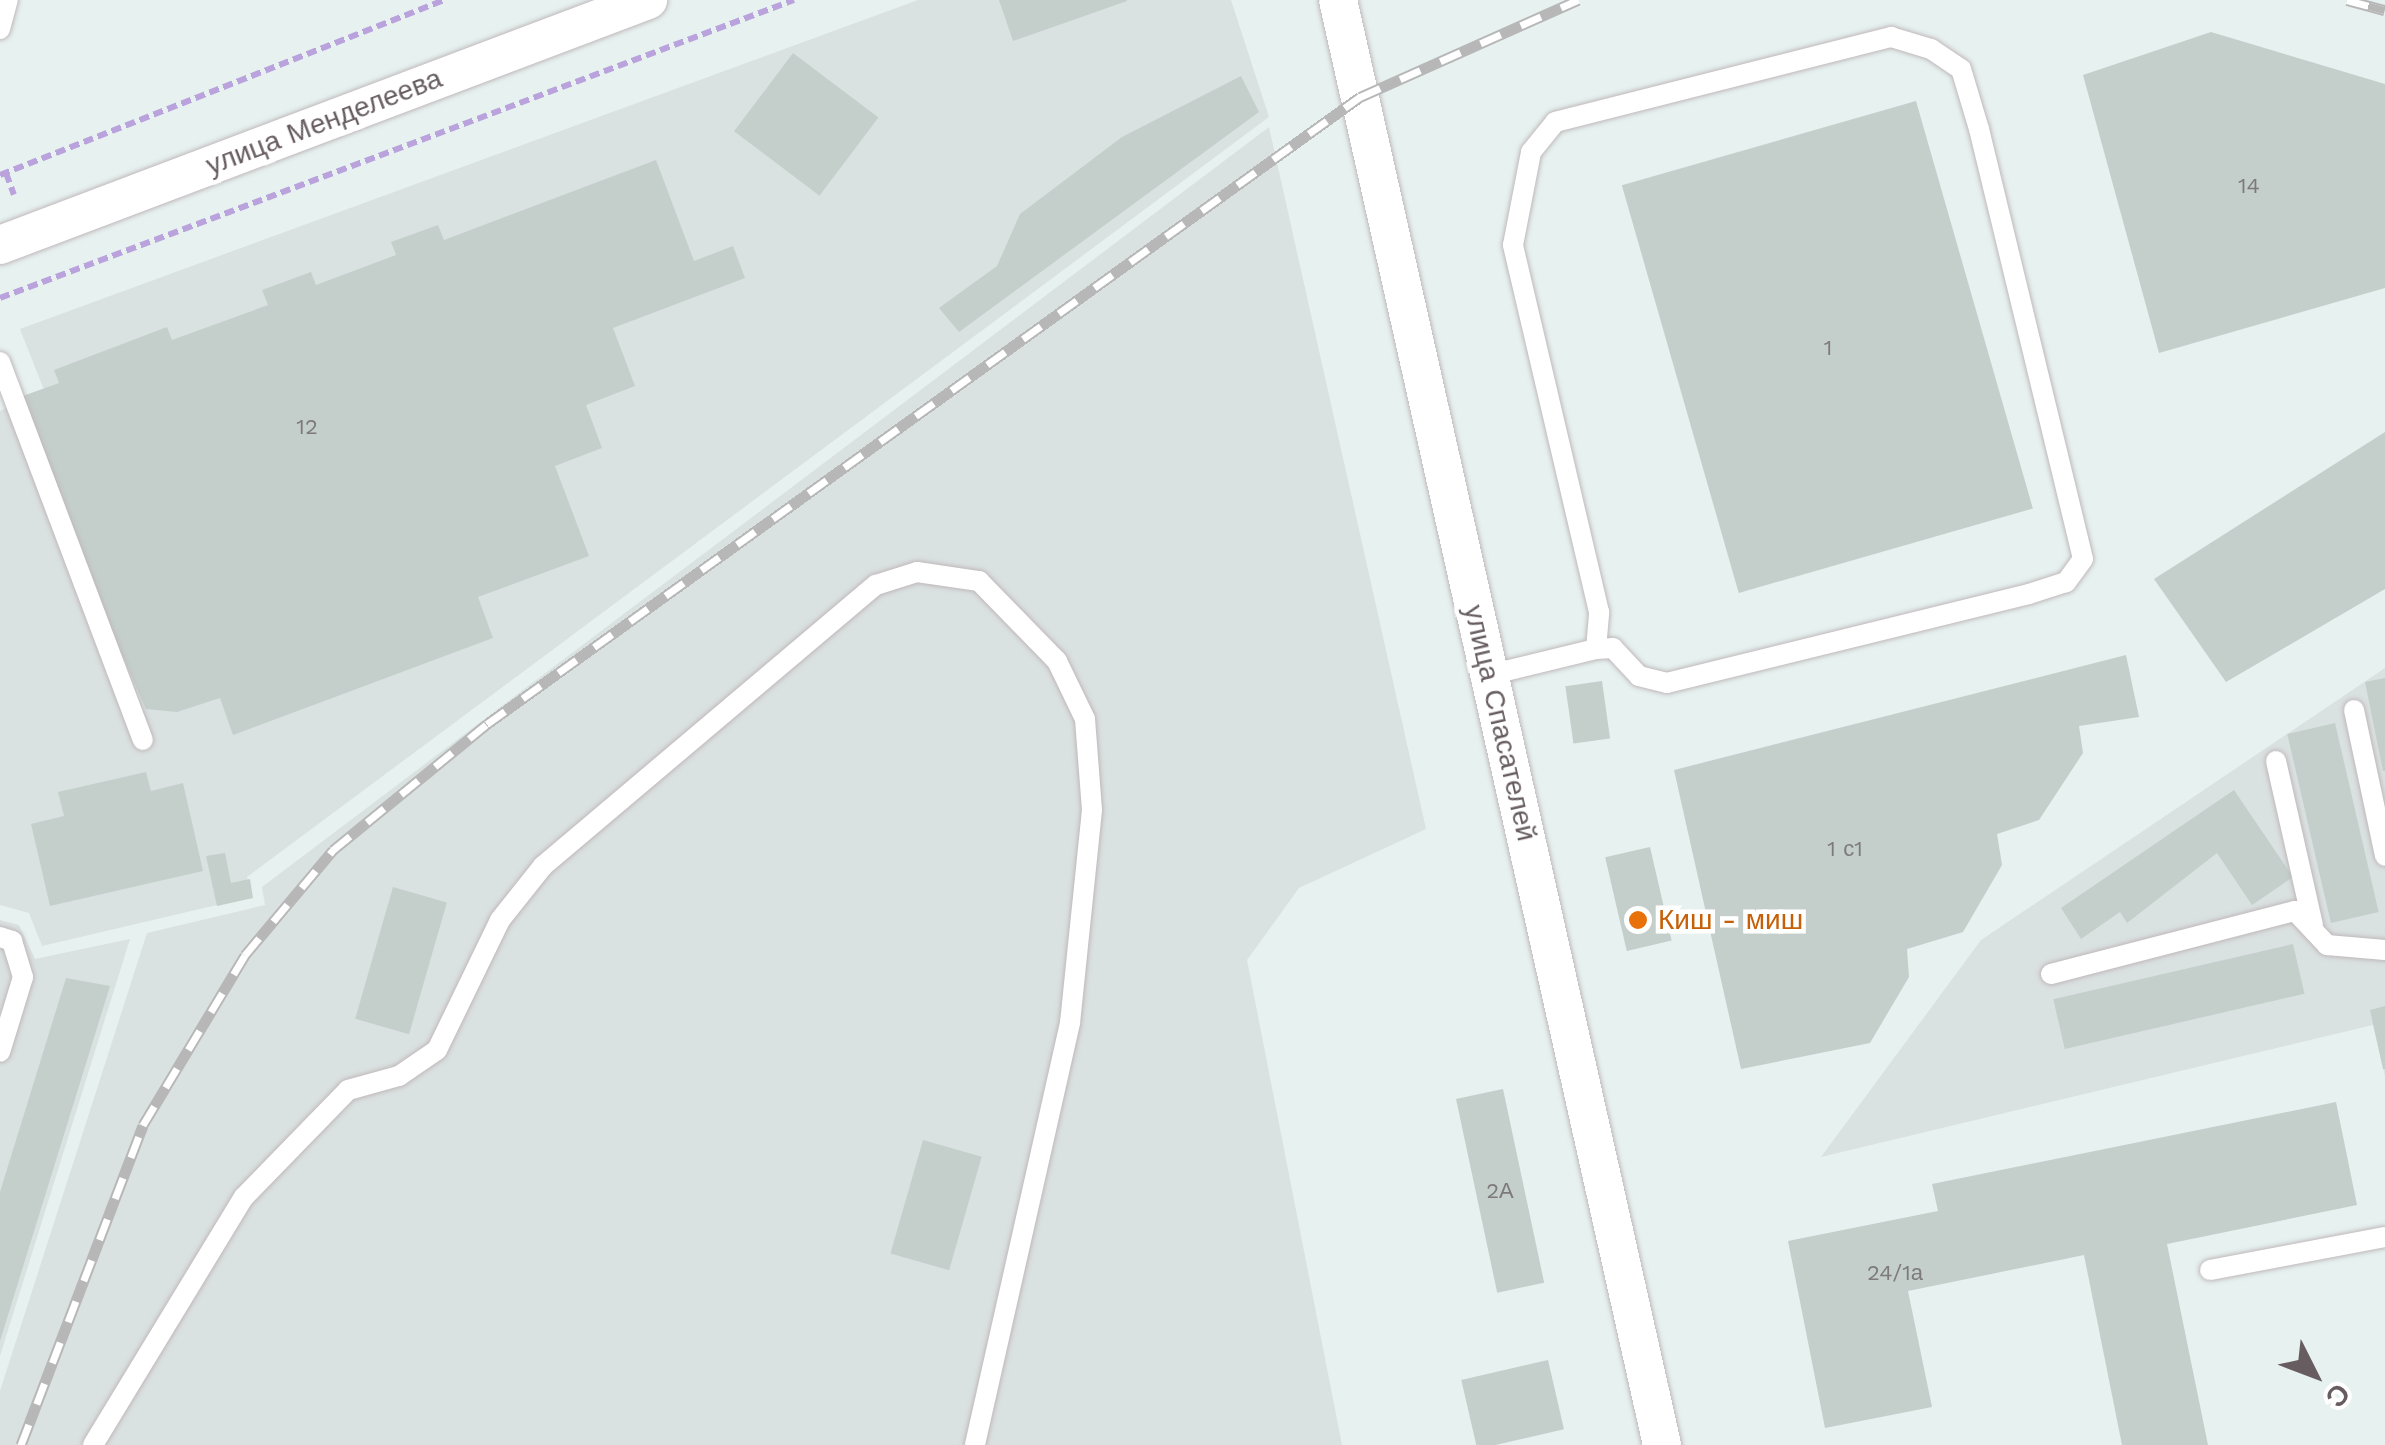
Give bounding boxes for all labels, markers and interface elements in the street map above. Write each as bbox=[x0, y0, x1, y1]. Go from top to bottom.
street label: улица Менделеева bbox=[201, 62, 447, 182]
house number: 14 bbox=[2238, 173, 2260, 199]
house number: 1 bbox=[1824, 335, 1832, 361]
house number: 12 bbox=[296, 414, 318, 440]
street label: улица Спасателей bbox=[1457, 602, 1543, 844]
house number: 1 с1 bbox=[1827, 836, 1863, 862]
place label: Киш - миш bbox=[1658, 903, 1803, 937]
marker: Киш - миш bbox=[1627, 909, 1649, 931]
house number: 2А bbox=[1486, 1178, 1514, 1204]
house number: 24/1а bbox=[1867, 1260, 1923, 1286]
north arrow bbox=[2265, 1325, 2365, 1425]
text: С bbox=[2319, 1377, 2357, 1414]

